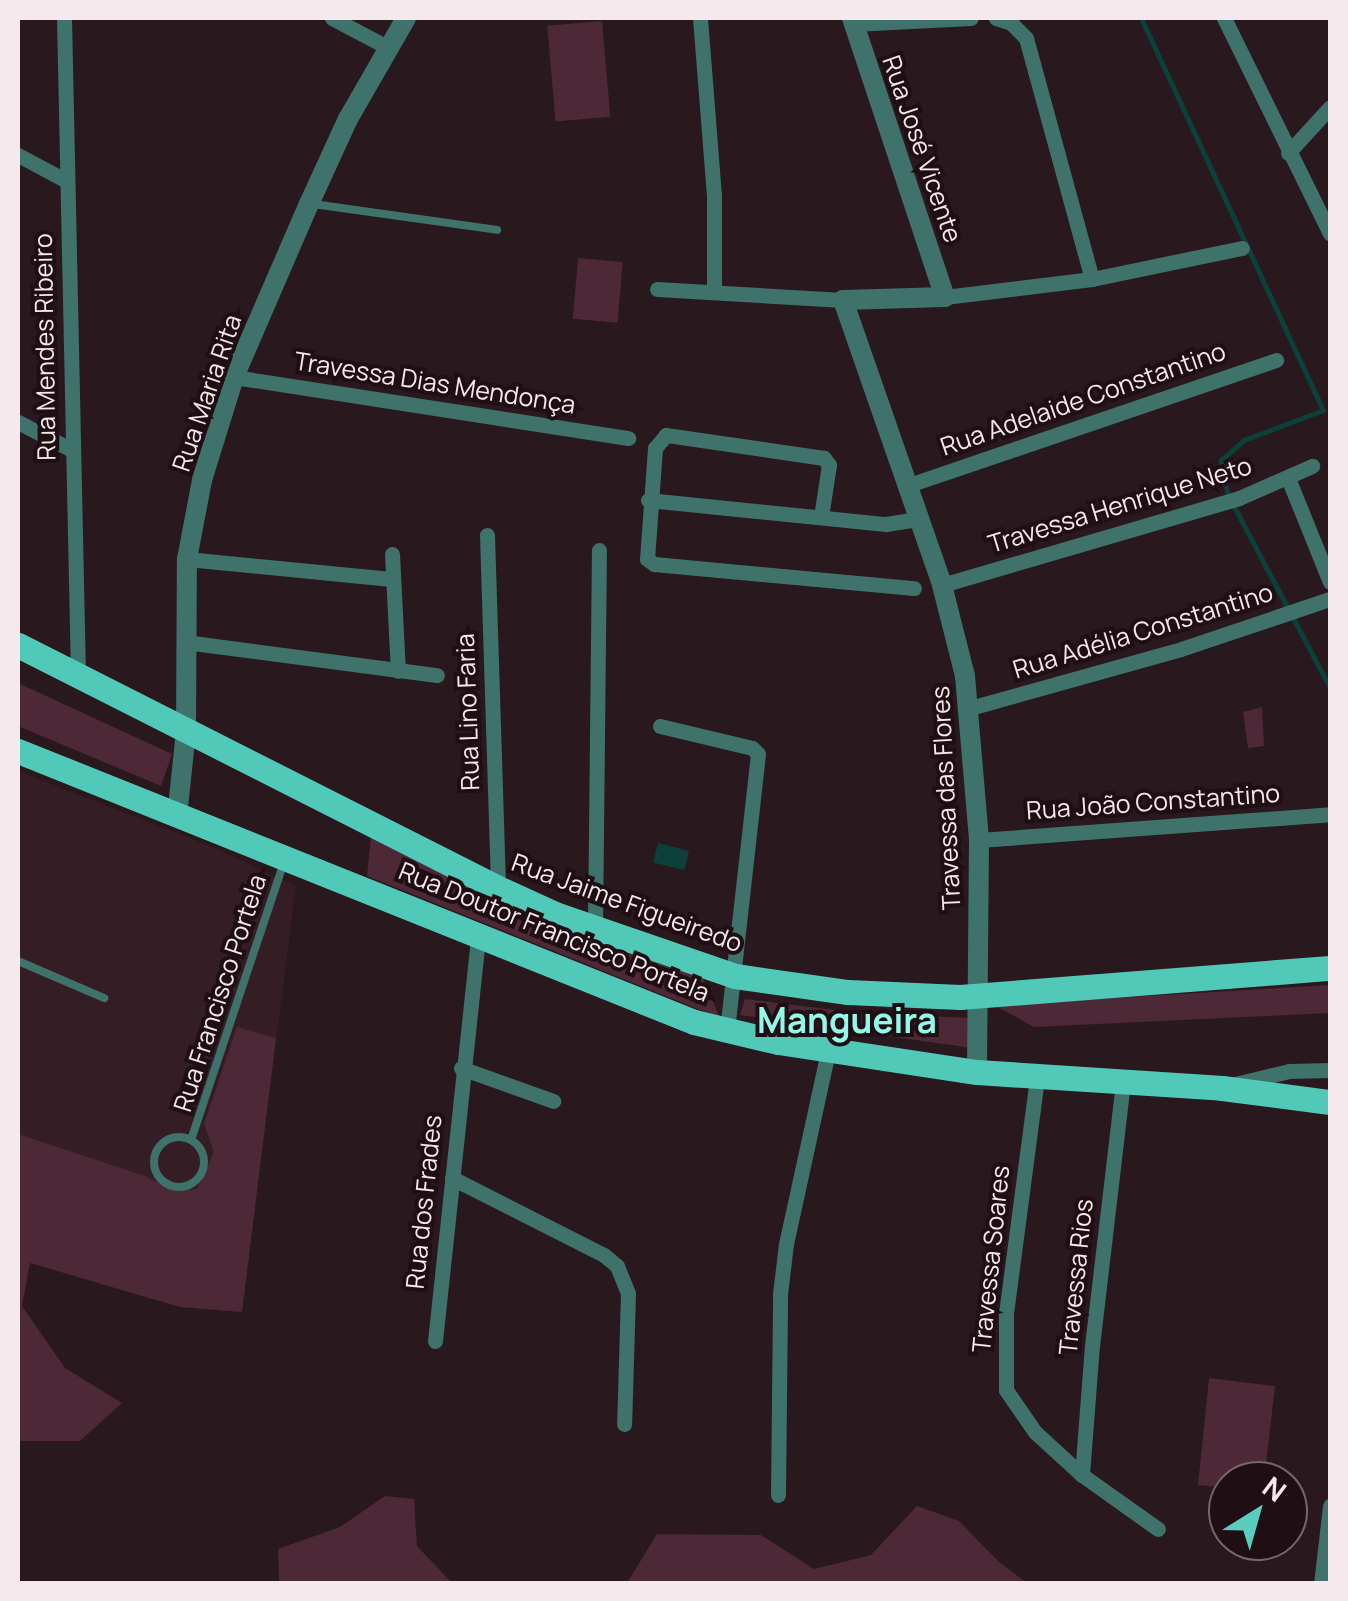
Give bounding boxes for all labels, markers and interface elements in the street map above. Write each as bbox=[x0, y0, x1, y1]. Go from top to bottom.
street label: Rua José Vicente bbox=[876, 52, 968, 246]
street label: Rua Mendes Ribeiro bbox=[28, 233, 62, 461]
street label: Rua Maria Rita bbox=[166, 311, 248, 475]
street label: Rua Adelaide Constantino bbox=[936, 336, 1230, 462]
street label: Travessa Dias Mendonça bbox=[292, 346, 578, 420]
street label: Travessa Henrique Neto bbox=[985, 451, 1255, 559]
street label: Rua Adélia Constantino bbox=[1009, 577, 1277, 685]
street label: Rua Lino Faria bbox=[450, 633, 486, 791]
street label: Travessa das Flores bbox=[925, 685, 967, 911]
street label: Rua João Constantino bbox=[1025, 778, 1281, 826]
street label: Rua Jaime Figueiredo bbox=[508, 847, 746, 959]
street label: Rua Doutor Francisco Portela bbox=[394, 856, 714, 1008]
street label: Rua Francisco Portela bbox=[167, 871, 273, 1115]
district label: Mangueira bbox=[757, 999, 937, 1041]
street label: Rua dos Frades bbox=[400, 1114, 448, 1290]
street label: Travessa Soares bbox=[966, 1164, 1016, 1354]
street label: Travessa Rios bbox=[1053, 1197, 1099, 1357]
north arrow bbox=[1208, 1461, 1308, 1561]
text: N bbox=[1255, 1467, 1294, 1510]

